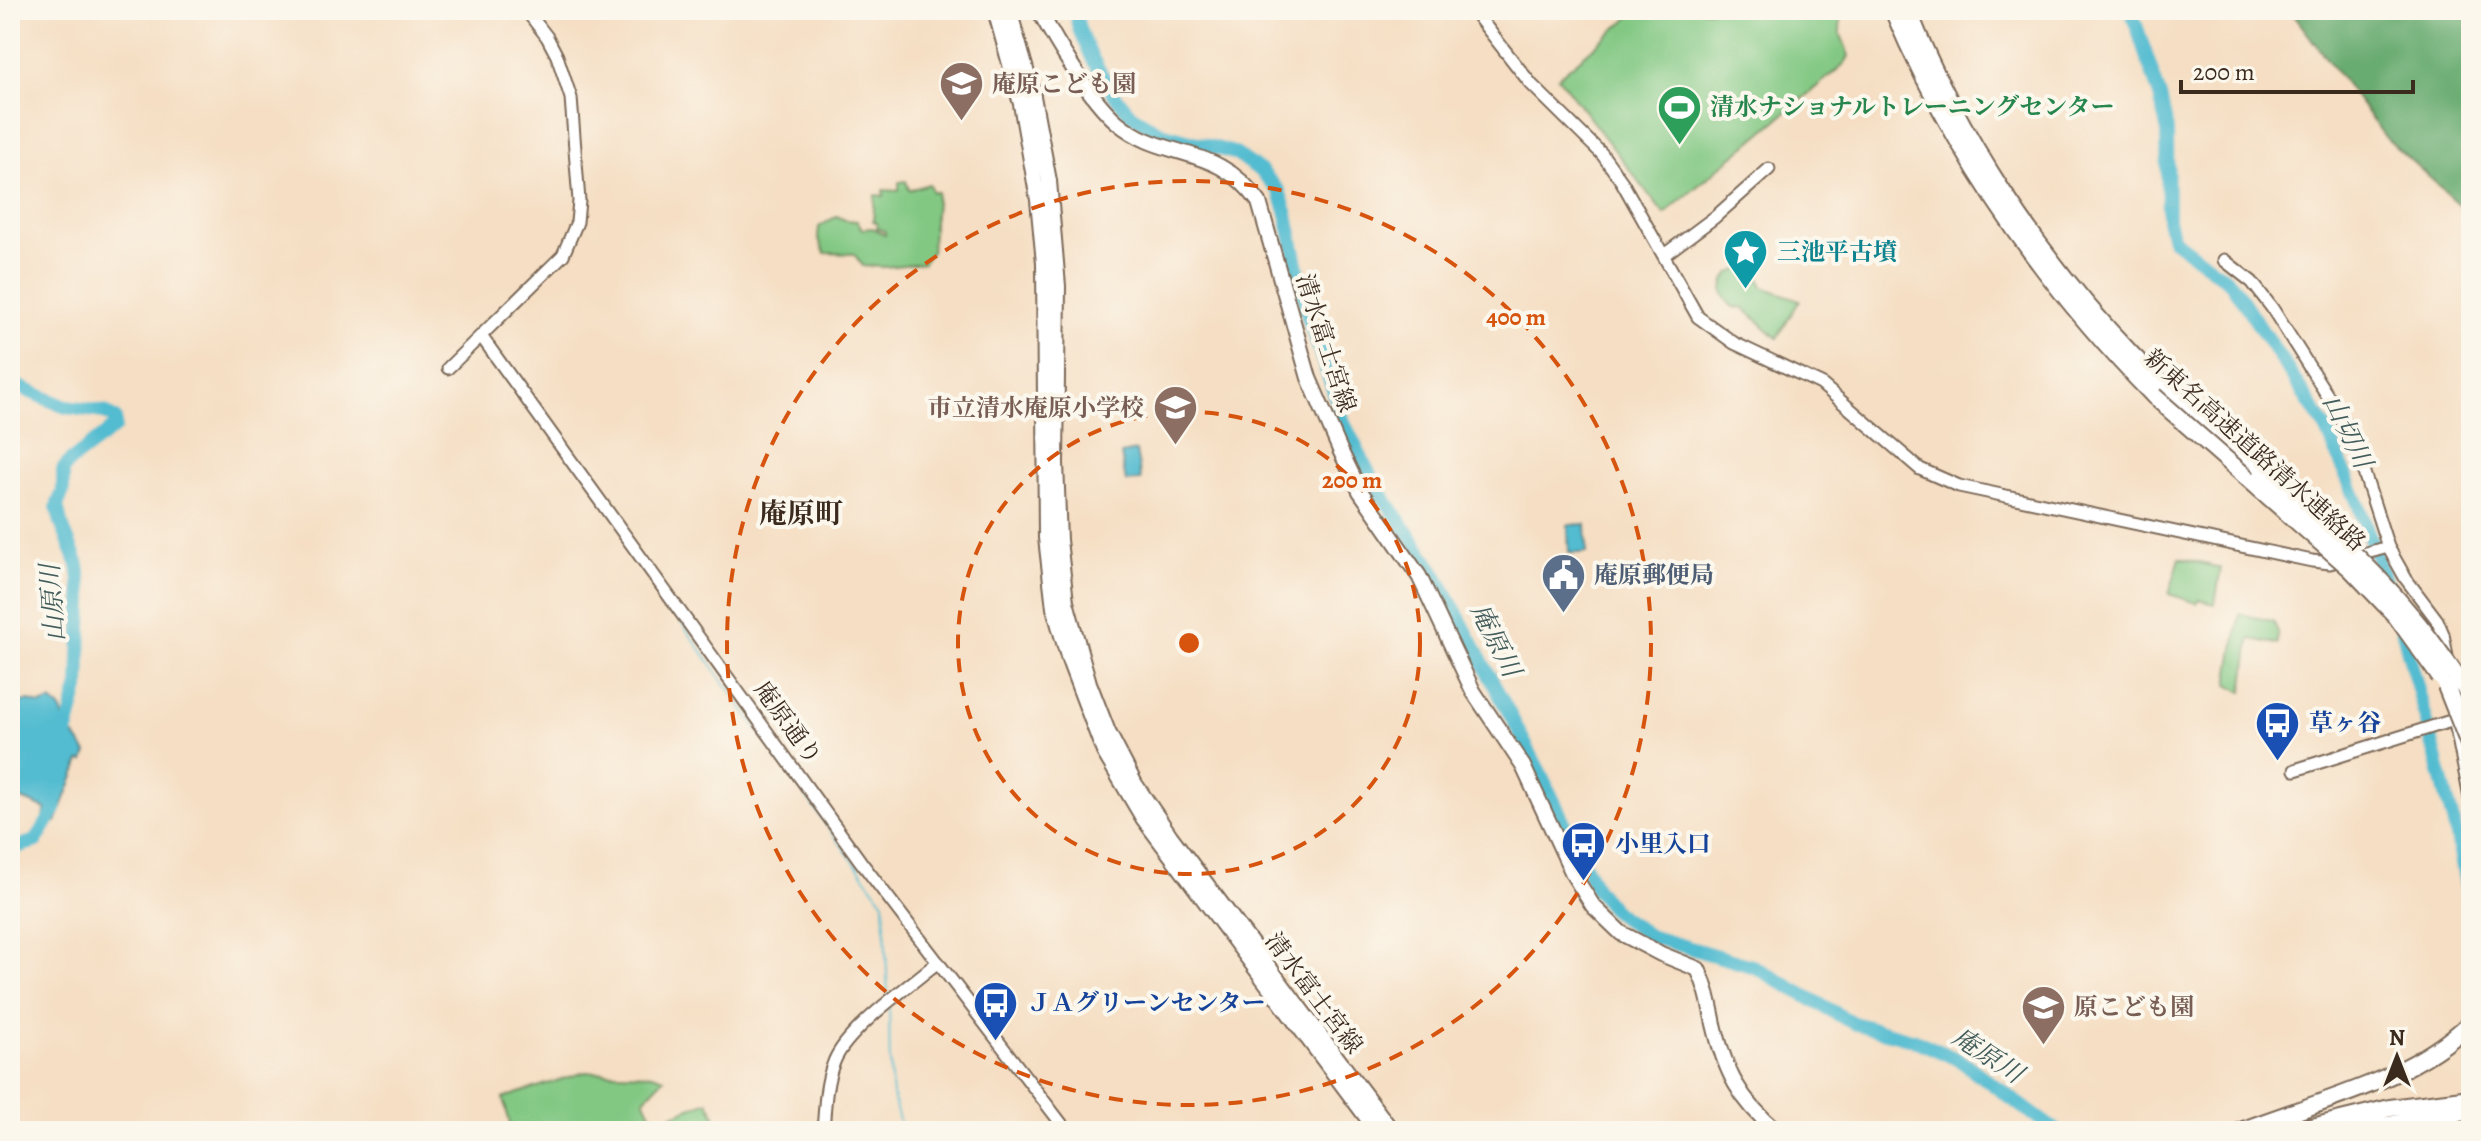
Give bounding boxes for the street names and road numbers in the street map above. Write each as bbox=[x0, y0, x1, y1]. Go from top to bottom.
street label: 清水富士宮線 bbox=[1289, 270, 1363, 416]
street label: 新東名高速道路清水連絡路 bbox=[2137, 342, 2373, 558]
street label: 庵原通り bbox=[747, 675, 829, 771]
street label: 清水富士宮線 bbox=[1258, 926, 1370, 1060]

